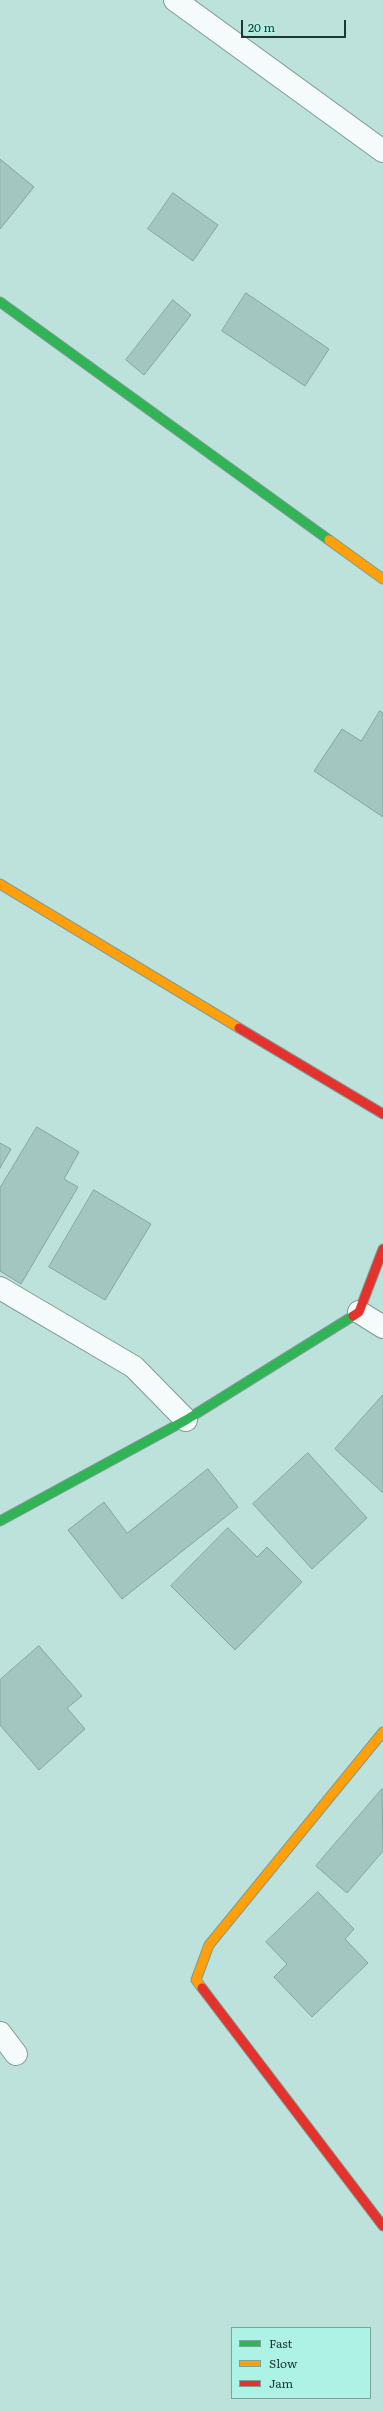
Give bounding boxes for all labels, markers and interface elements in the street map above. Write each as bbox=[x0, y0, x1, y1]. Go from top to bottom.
scale bar bbox=[243, 12, 348, 38]
text: 20 m bbox=[248, 18, 275, 36]
legend bbox=[231, 2327, 371, 2399]
text: Fast bbox=[269, 2334, 292, 2352]
text: Slow bbox=[269, 2354, 297, 2372]
text: Jam bbox=[269, 2374, 293, 2392]

